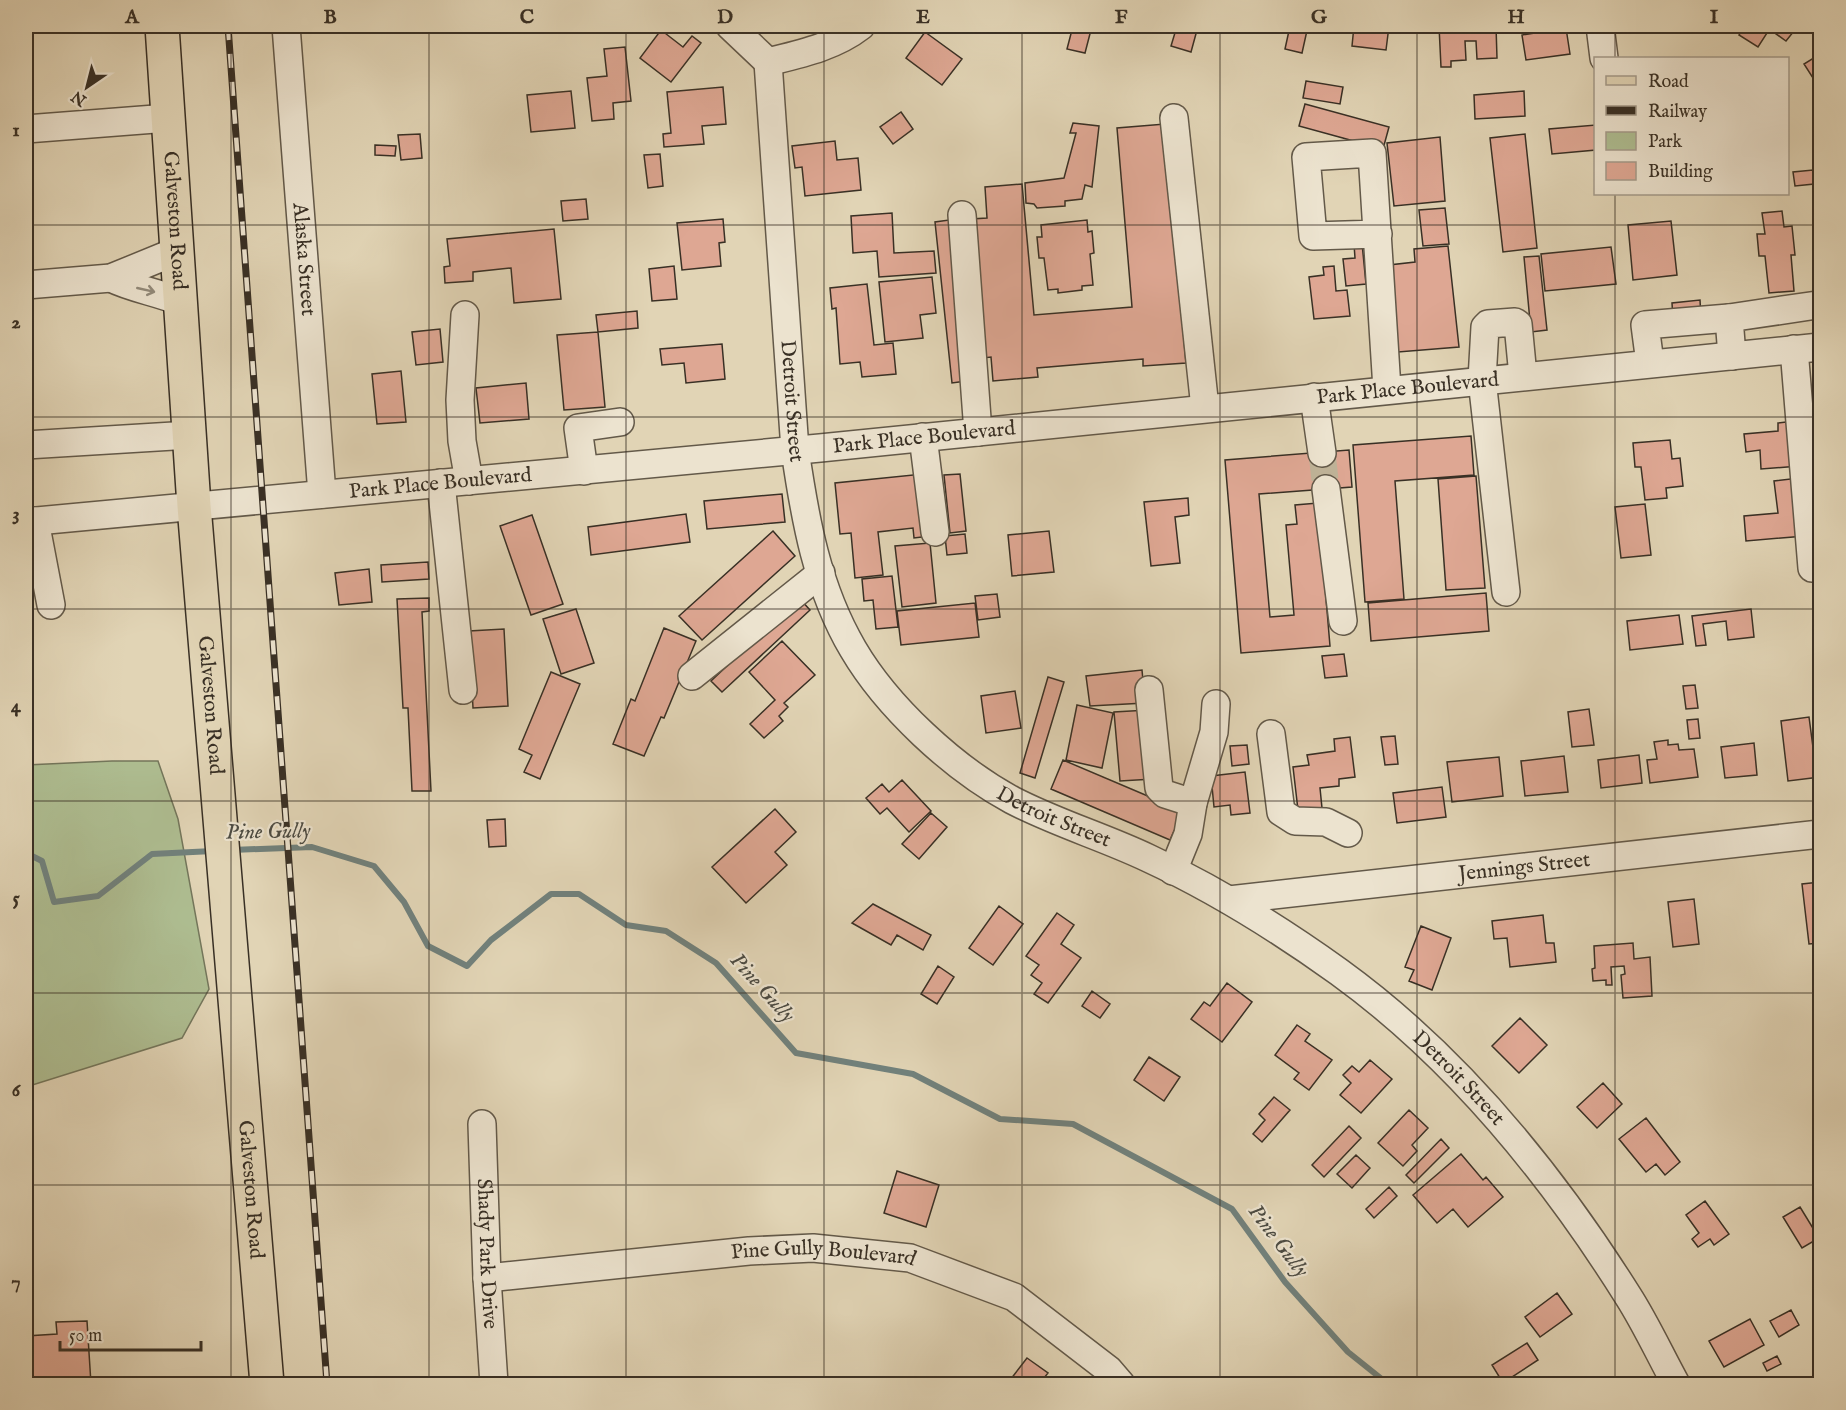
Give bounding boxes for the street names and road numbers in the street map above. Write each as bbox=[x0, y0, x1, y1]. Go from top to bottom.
street label: Galveston Road bbox=[157, 150, 193, 292]
street label: Alaska Street bbox=[286, 201, 322, 317]
street label: Detroit Street bbox=[774, 339, 810, 464]
street label: Park Place Boulevard bbox=[1315, 366, 1501, 411]
street label: Park Place Boulevard bbox=[831, 415, 1017, 460]
street label: Park Place Boulevard bbox=[348, 461, 534, 505]
street label: Galveston Road bbox=[191, 635, 230, 777]
street label: Detroit Street bbox=[991, 780, 1115, 854]
street label: Jennings Street bbox=[1455, 846, 1592, 888]
street label: Detroit Street bbox=[1406, 1025, 1511, 1131]
street label: Galveston Road bbox=[232, 1119, 270, 1261]
street label: Shady Park Drive bbox=[470, 1178, 504, 1330]
street label: Pine Gully Boulevard bbox=[730, 1234, 921, 1273]

